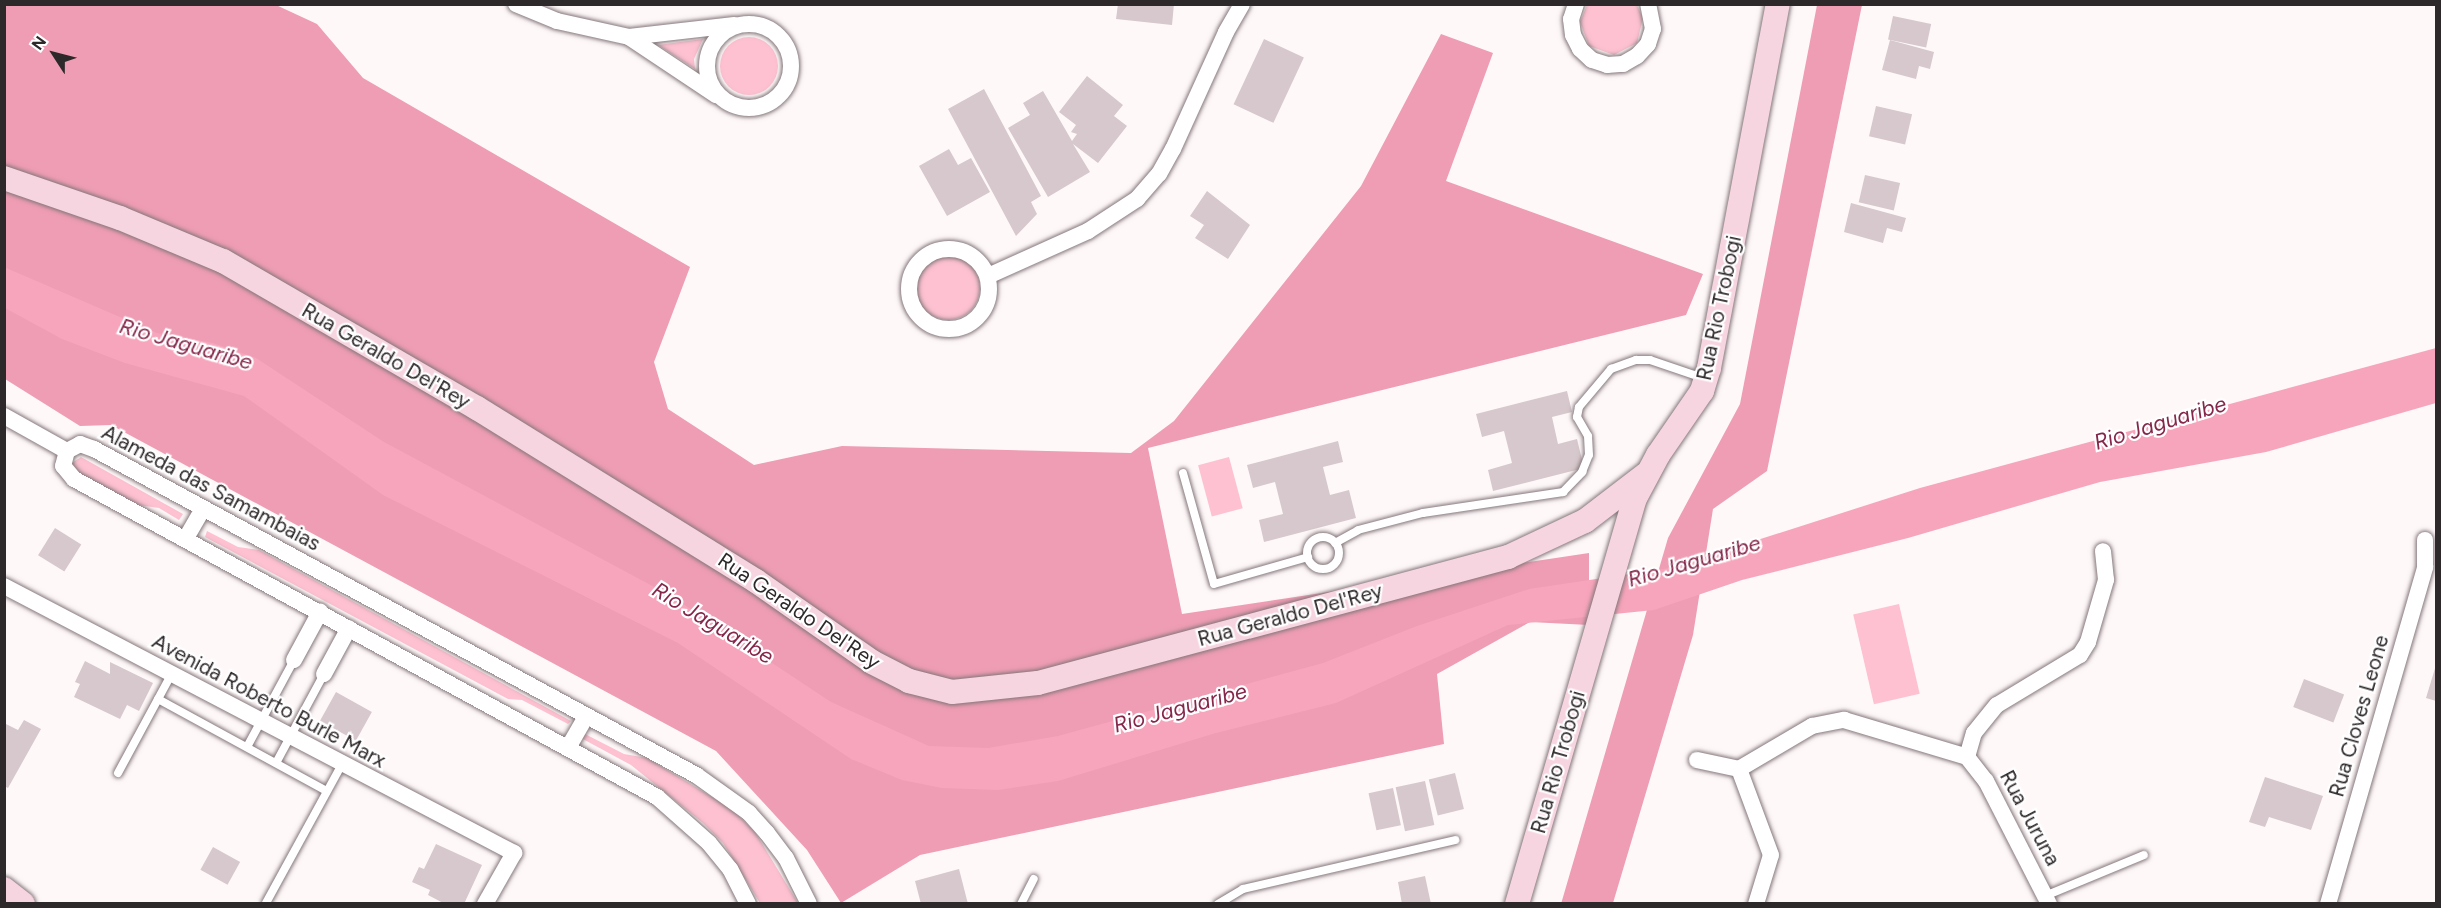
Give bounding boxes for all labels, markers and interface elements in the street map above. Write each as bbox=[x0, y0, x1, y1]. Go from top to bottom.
north arrow bbox=[24, 24, 84, 84]
text: N bbox=[28, 33, 50, 54]
street label: Rua Rio Trobogi bbox=[1691, 233, 1747, 383]
street label: Rua Geraldo Del'Rey bbox=[297, 297, 475, 415]
water label: Rio Jaguaribe bbox=[117, 312, 255, 376]
water label: Rio Jaguaribe bbox=[2091, 390, 2229, 456]
street label: Alameda das Samambaias bbox=[98, 420, 324, 556]
water label: Rio Jaguaribe bbox=[1625, 529, 1763, 593]
street label: Rua Geraldo Del'Rey bbox=[713, 547, 885, 675]
water label: Rio Jaguaribe bbox=[647, 576, 779, 670]
street label: Rua Geraldo Del'Rey bbox=[1195, 578, 1385, 652]
street label: Avenida Roberto Burle Marx bbox=[148, 629, 390, 773]
street label: Rua Cloves Leone bbox=[2324, 632, 2394, 800]
water label: Rio Jaguaribe bbox=[1110, 678, 1250, 738]
street label: Rua Rio Trobogi bbox=[1526, 688, 1590, 836]
street label: Rua Juruna bbox=[1994, 766, 2066, 870]

